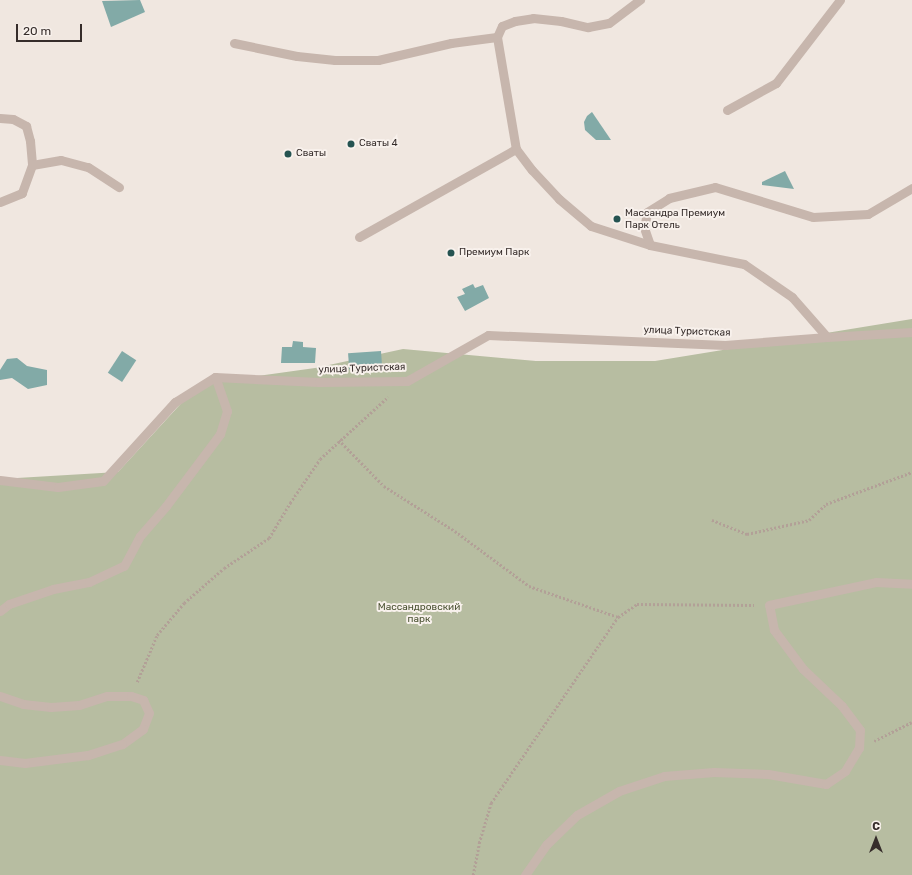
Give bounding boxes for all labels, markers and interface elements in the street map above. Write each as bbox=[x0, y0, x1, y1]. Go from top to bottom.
scale bar bbox=[18, 16, 84, 42]
text: 20 m bbox=[23, 24, 51, 38]
place label: Сваты 4 bbox=[359, 138, 398, 150]
marker: Сваты 4 bbox=[346, 139, 356, 149]
place label: Сваты bbox=[296, 148, 326, 160]
marker: Сваты bbox=[283, 149, 293, 159]
place label: Массандра Премиум Парк Отель bbox=[625, 207, 725, 230]
marker: Массандра Премиум Парк Отель bbox=[612, 214, 622, 224]
place label: Премиум Парк bbox=[459, 247, 529, 259]
marker: Премиум Парк bbox=[446, 248, 456, 258]
street label: улица Туристская bbox=[643, 324, 731, 340]
street label: улица Туристская bbox=[318, 361, 406, 377]
park label: Массандровский парк bbox=[378, 601, 460, 624]
north arrow bbox=[856, 819, 896, 859]
text: С bbox=[872, 820, 880, 833]

